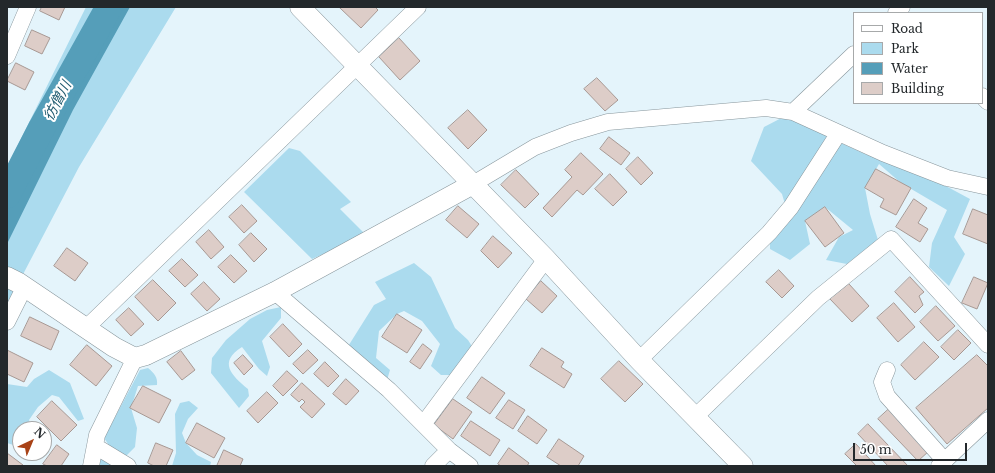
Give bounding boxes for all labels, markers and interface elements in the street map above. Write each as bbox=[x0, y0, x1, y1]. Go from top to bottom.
legend bbox=[853, 12, 983, 104]
text: Road bbox=[891, 21, 923, 36]
text: Park bbox=[891, 41, 919, 56]
text: Water bbox=[891, 61, 928, 76]
water label: 彷僧川 bbox=[41, 79, 75, 123]
text: Building bbox=[891, 81, 944, 96]
north arrow bbox=[12, 421, 52, 461]
text: N bbox=[31, 424, 48, 442]
scale bar bbox=[855, 435, 969, 461]
text: 50 m bbox=[860, 442, 892, 457]

